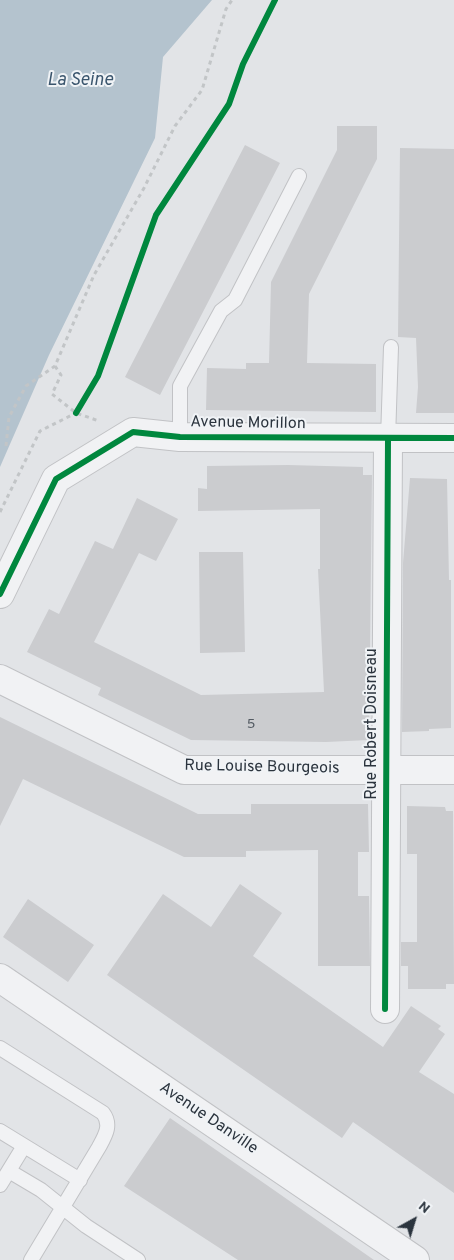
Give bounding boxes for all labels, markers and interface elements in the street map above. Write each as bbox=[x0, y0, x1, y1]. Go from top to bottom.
water label: La Seine bbox=[47, 70, 113, 92]
street label: Avenue Morillon bbox=[190, 413, 306, 435]
street label: Rue Robert Doisneau bbox=[363, 648, 383, 800]
house number: 5 bbox=[247, 717, 255, 733]
street label: Rue Louise Bourgeois bbox=[184, 757, 340, 779]
street label: Avenue Danville bbox=[155, 1079, 261, 1159]
north arrow bbox=[389, 1195, 439, 1245]
text: N bbox=[414, 1198, 433, 1218]

